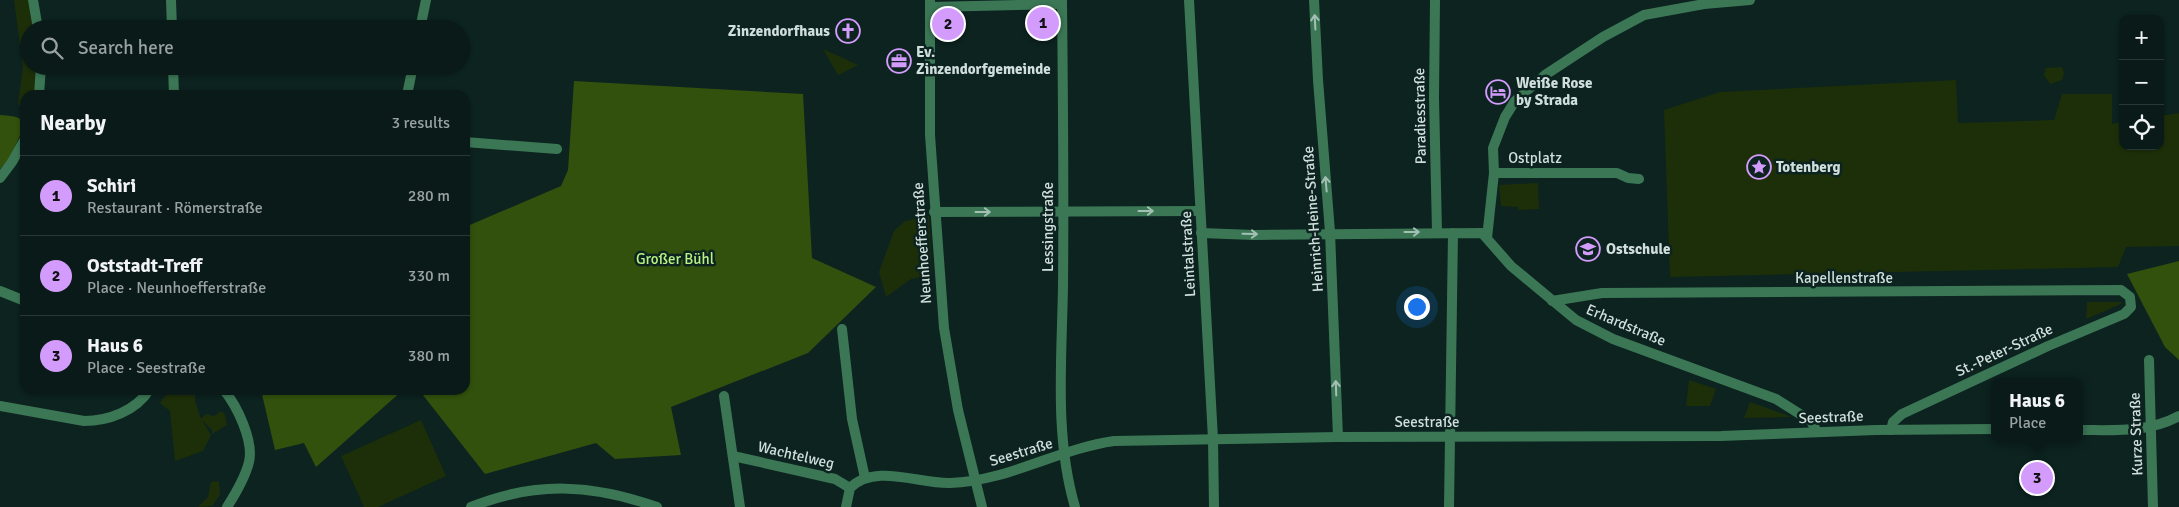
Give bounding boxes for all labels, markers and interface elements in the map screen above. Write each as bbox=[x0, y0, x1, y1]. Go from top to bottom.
pin: 1 bbox=[1027, 4, 1059, 42]
pin: 2 bbox=[932, 5, 964, 43]
one-way arrow bbox=[1311, 14, 1320, 30]
map controls bbox=[2119, 15, 2164, 150]
button: + bbox=[2119, 15, 2164, 60]
church icon: Zinzendorfhaus bbox=[835, 18, 861, 44]
search box bbox=[20, 20, 470, 75]
place label: Zinzendorfhaus bbox=[728, 22, 830, 40]
icon: search bbox=[38, 34, 66, 62]
text: Search here bbox=[78, 36, 174, 60]
place label: Ev. Zinzendorfgemeinde bbox=[916, 43, 1051, 78]
office icon: Ev. Zinzendorfgemeinde bbox=[886, 48, 912, 74]
button: − bbox=[2119, 60, 2164, 105]
street label: Paradiesstraße bbox=[1410, 68, 1430, 164]
place label: Weiße Rose by Strada bbox=[1516, 74, 1592, 109]
hotel icon: Weiße Rose by Strada bbox=[1485, 79, 1511, 105]
button: locate bbox=[2119, 105, 2164, 150]
text: Nearby bbox=[40, 110, 106, 136]
text: 3 results bbox=[391, 113, 450, 133]
street label: Heinrich-Heine-Straße bbox=[1299, 145, 1327, 293]
street label: Ostplatz bbox=[1508, 149, 1562, 167]
place icon: Totenberg bbox=[1746, 154, 1772, 180]
place label: Totenberg bbox=[1776, 158, 1841, 176]
text: Schiri bbox=[87, 174, 136, 198]
one-way arrow bbox=[1321, 176, 1331, 192]
street label: Neunhoefferstraße bbox=[909, 182, 935, 304]
street label: Lessingstraße bbox=[1039, 182, 1057, 272]
text: 1 bbox=[52, 186, 60, 206]
text: 280 m bbox=[408, 186, 450, 206]
text: Restaurant · Römerstraße bbox=[87, 198, 263, 218]
one-way arrow bbox=[1137, 206, 1153, 216]
one-way arrow bbox=[975, 207, 991, 216]
street label: Leintalstraße bbox=[1177, 210, 1199, 298]
one-way arrow bbox=[1404, 227, 1420, 237]
one-way arrow bbox=[1242, 229, 1258, 239]
school or university icon: Ostschule bbox=[1575, 236, 1601, 262]
place label: Ostschule bbox=[1606, 240, 1670, 258]
park label: Großer Bühl bbox=[636, 250, 714, 268]
text: Oststadt-Treff bbox=[87, 254, 202, 278]
text: 2 bbox=[52, 266, 60, 286]
text: 330 m bbox=[408, 266, 450, 286]
street label: Kapellenstraße bbox=[1795, 269, 1893, 287]
text: Place · Neunhoefferstraße bbox=[87, 278, 266, 298]
your location bbox=[1404, 294, 1430, 320]
street label: Erhardstraße bbox=[1583, 300, 1669, 350]
street label: St.-Peter-Straße bbox=[1952, 320, 2056, 380]
text: Haus 6 bbox=[87, 334, 143, 358]
text: 3 bbox=[52, 346, 60, 366]
text: 380 m bbox=[408, 346, 450, 366]
text: Place · Seestraße bbox=[87, 358, 206, 378]
popup bbox=[1991, 378, 2083, 443]
one-way arrow bbox=[1331, 380, 1341, 396]
text: Haus 6 bbox=[2009, 389, 2065, 413]
street label: Kurze Straße bbox=[2126, 392, 2146, 476]
street label: Seestraße bbox=[1798, 407, 1864, 427]
street label: Seestraße bbox=[1394, 413, 1460, 431]
text: Place bbox=[2009, 413, 2046, 433]
street label: Seestraße bbox=[987, 434, 1055, 470]
street label: Wachtelweg bbox=[756, 437, 836, 473]
pin: 3 bbox=[2021, 459, 2053, 497]

